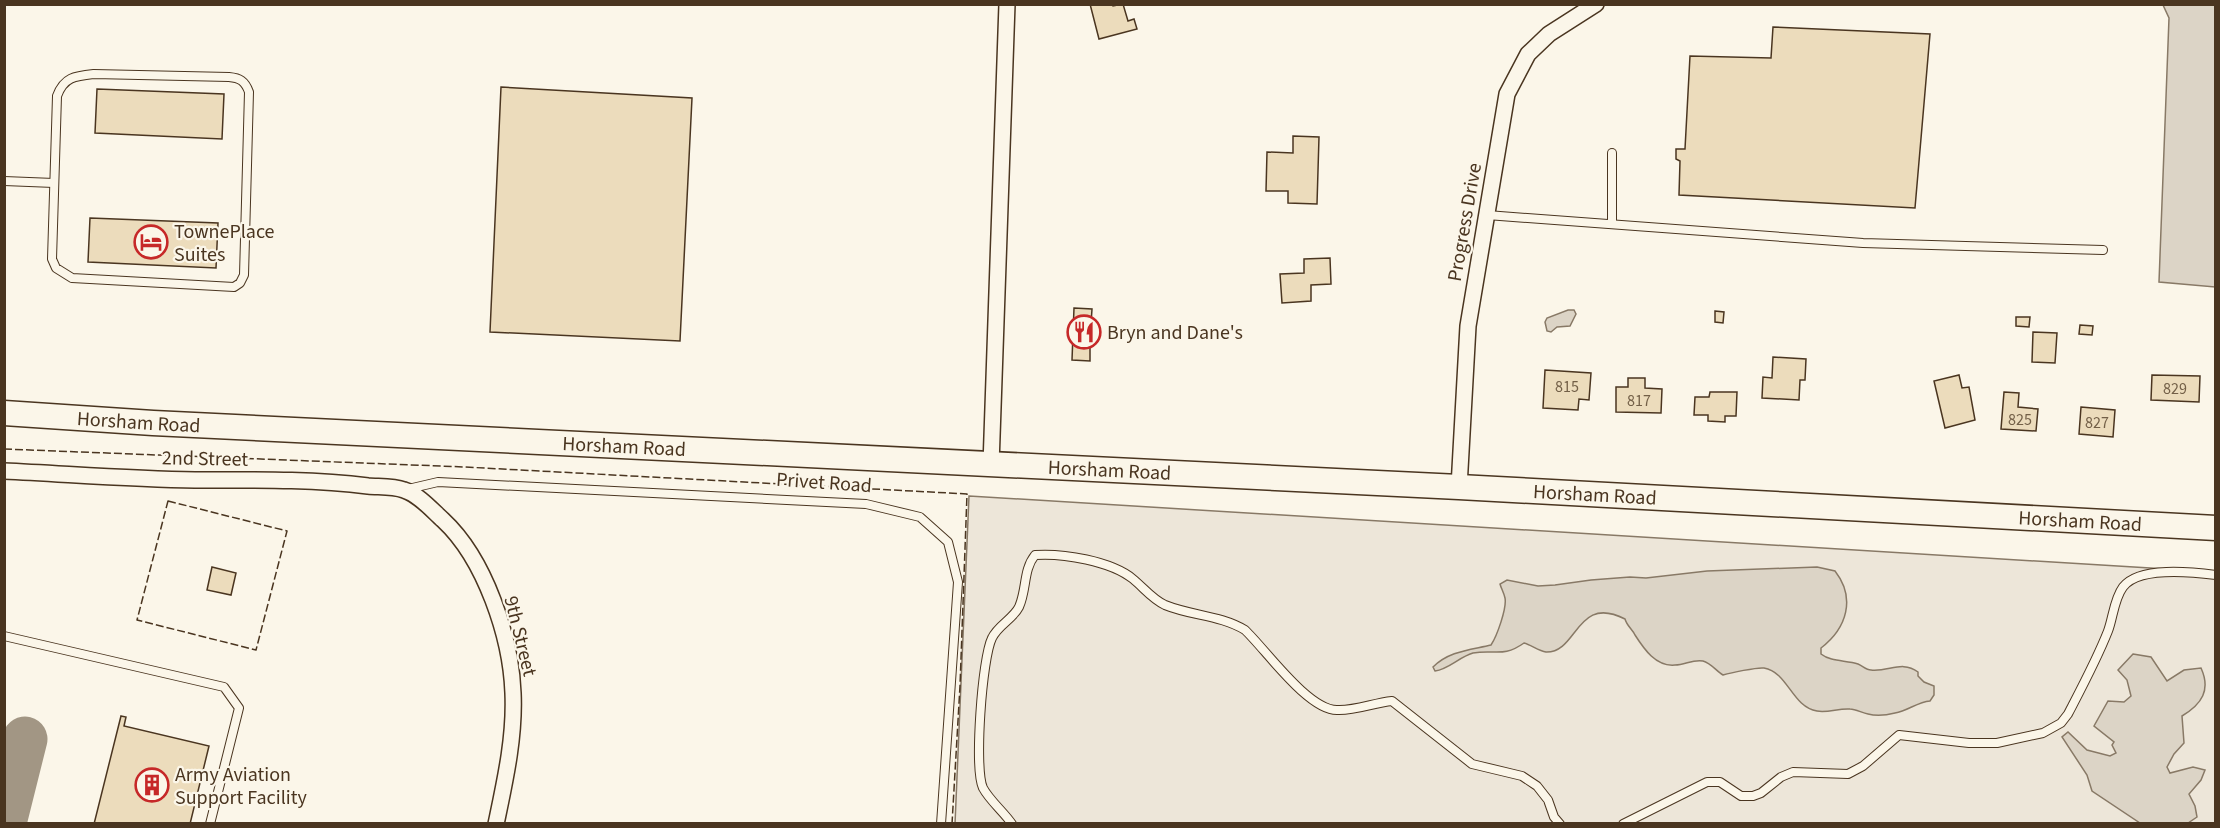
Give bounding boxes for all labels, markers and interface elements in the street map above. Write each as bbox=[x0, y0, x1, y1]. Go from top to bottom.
street label: Progress Drive bbox=[1441, 161, 1489, 284]
place label: TownePlace Suites bbox=[174, 218, 275, 269]
hotel icon: TownePlace Suites bbox=[133, 224, 169, 260]
restaurant icon: Bryn and Dane's bbox=[1066, 314, 1102, 350]
place label: Bryn and Dane's bbox=[1107, 319, 1243, 347]
house number: 815 bbox=[1555, 376, 1579, 398]
house number: 829 bbox=[2163, 378, 2187, 400]
house number: 817 bbox=[1627, 390, 1651, 412]
street label: Horsham Road bbox=[76, 405, 201, 440]
house number: 825 bbox=[2008, 409, 2032, 431]
house number: 827 bbox=[2085, 412, 2109, 434]
street label: Horsham Road bbox=[562, 430, 687, 464]
street label: 2nd Street bbox=[162, 444, 248, 474]
street label: Horsham Road bbox=[1047, 454, 1172, 488]
street label: Privet Road bbox=[775, 466, 873, 500]
street label: Horsham Road bbox=[1532, 478, 1657, 513]
street label: Horsham Road bbox=[2018, 504, 2143, 539]
street label: 9th Street bbox=[497, 593, 544, 679]
place label: Army Aviation Support Facility bbox=[175, 761, 307, 812]
building icon: Army Aviation Support Facility bbox=[134, 767, 170, 803]

